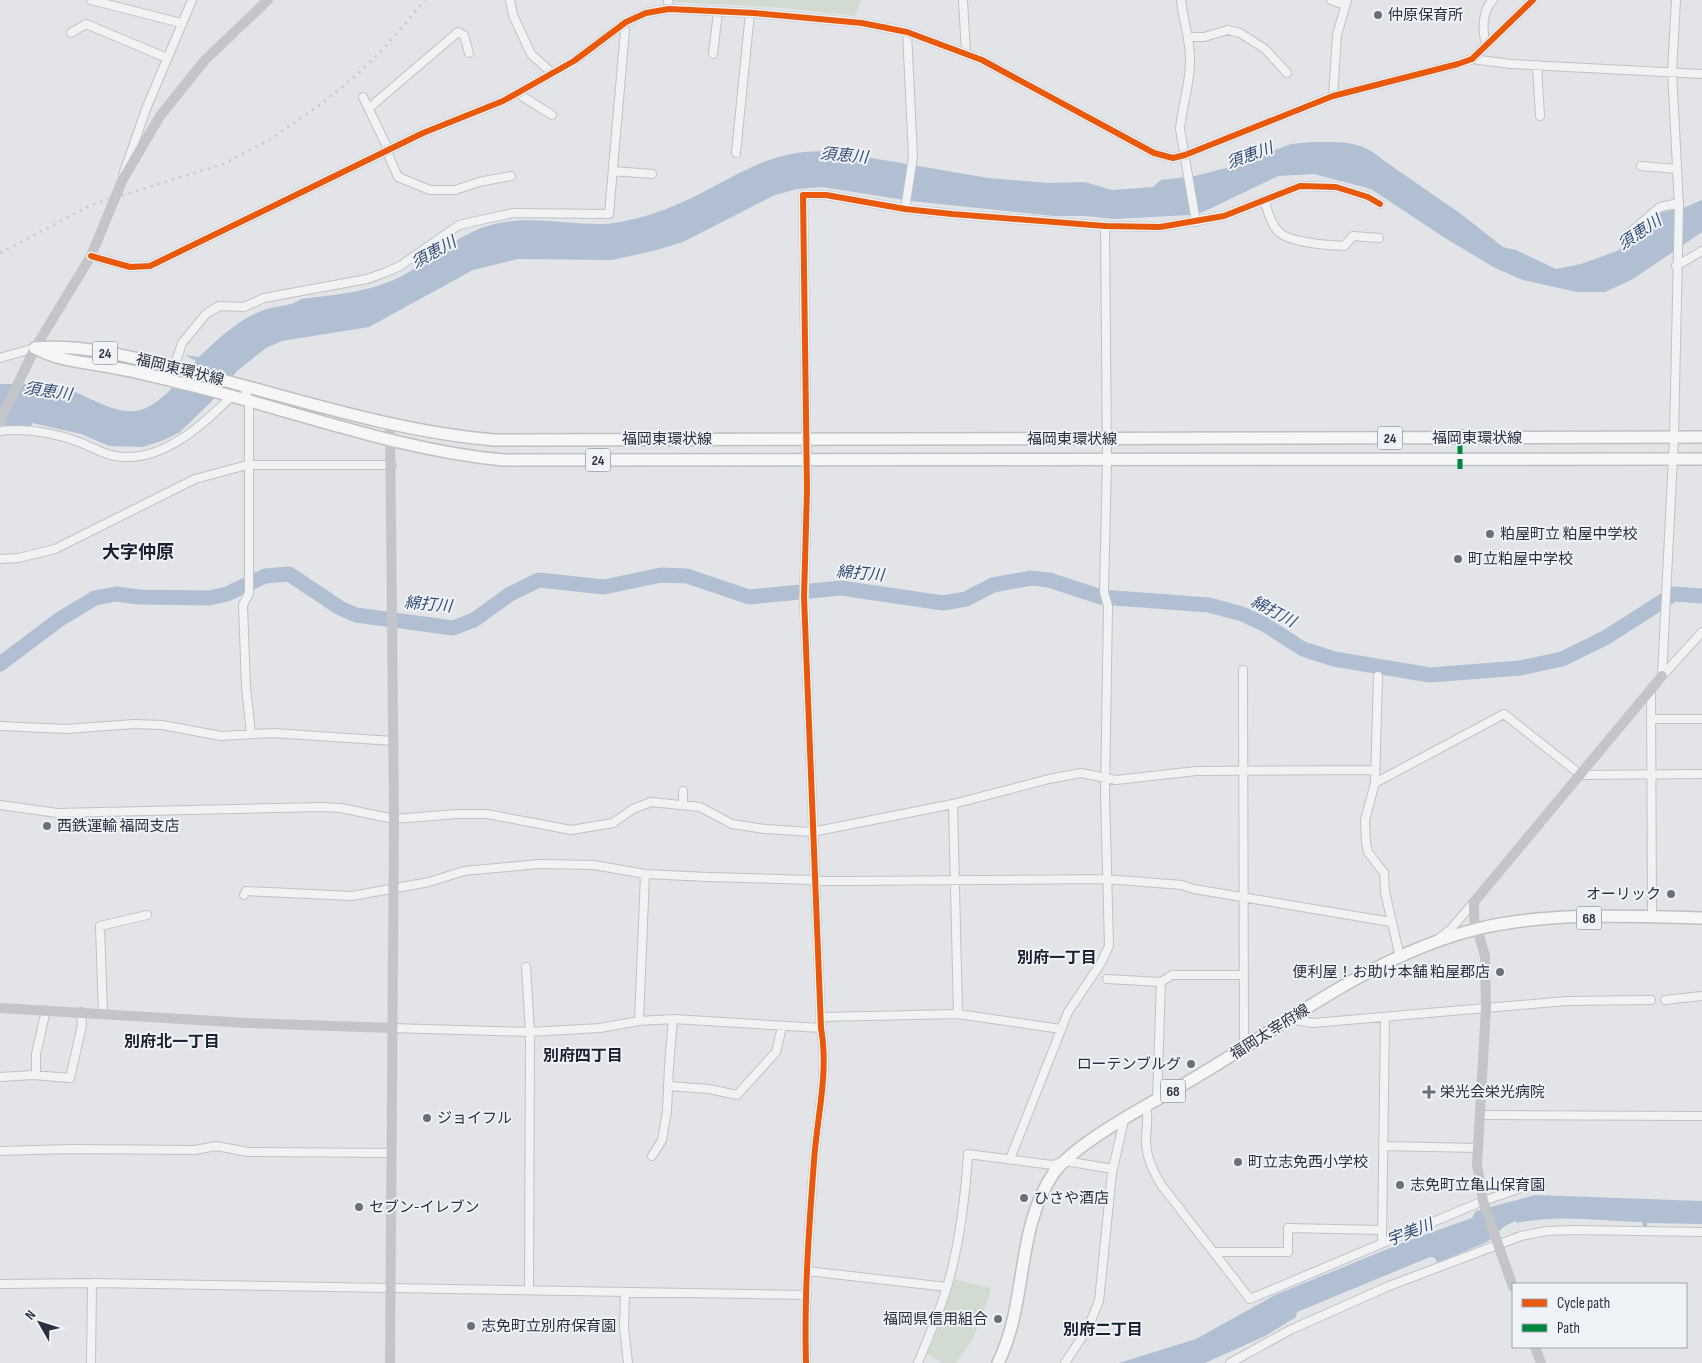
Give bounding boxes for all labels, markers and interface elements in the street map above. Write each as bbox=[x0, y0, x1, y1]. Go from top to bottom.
place label: 仲原保育所 bbox=[1388, 6, 1463, 25]
marker: 仲原保育所 bbox=[1372, 9, 1384, 21]
water label: 須恵川 bbox=[1224, 138, 1278, 173]
water label: 須恵川 bbox=[819, 144, 871, 168]
water label: 須恵川 bbox=[1615, 211, 1667, 254]
water label: 須恵川 bbox=[408, 232, 461, 273]
road number: 24 bbox=[92, 342, 118, 364]
street label: 福岡東環状線 bbox=[134, 350, 226, 390]
water label: 須恵川 bbox=[23, 379, 75, 405]
road number: 24 bbox=[1378, 426, 1402, 449]
street label: 福岡東環状線 bbox=[1432, 429, 1522, 448]
street label: 福岡東環状線 bbox=[622, 430, 712, 449]
street label: 福岡東環状線 bbox=[1027, 430, 1117, 449]
road number: 24 bbox=[586, 448, 610, 472]
place label: 粕屋町立 粕屋中学校 bbox=[1500, 525, 1637, 544]
marker: 粕屋町立 粕屋中学校 bbox=[1484, 528, 1496, 540]
district label: 大字仲原 bbox=[102, 542, 174, 563]
place label: 町立粕屋中学校 bbox=[1468, 550, 1573, 569]
marker: 町立粕屋中学校 bbox=[1452, 553, 1464, 565]
water label: 綿打川 bbox=[835, 562, 887, 586]
water label: 綿打川 bbox=[1247, 592, 1300, 633]
water label: 綿打川 bbox=[403, 593, 455, 617]
place label: 西鉄運輸 福岡支店 bbox=[57, 817, 179, 836]
marker: 西鉄運輸 福岡支店 bbox=[41, 820, 53, 832]
place label: オーリック bbox=[1586, 885, 1661, 904]
marker: オーリック bbox=[1665, 888, 1677, 900]
road number: 68 bbox=[1576, 906, 1602, 930]
district label: 別府一丁目 bbox=[1017, 949, 1097, 968]
place label: 便利屋！お助け本舗 粕屋郡店 bbox=[1293, 963, 1490, 982]
marker: 便利屋！お助け本舗 粕屋郡店 bbox=[1494, 966, 1506, 978]
street label: 福岡太宰府線 bbox=[1227, 1000, 1313, 1064]
district label: 別府北一丁目 bbox=[124, 1033, 220, 1052]
district label: 別府四丁目 bbox=[543, 1047, 623, 1066]
place label: ローテンブルグ bbox=[1076, 1055, 1181, 1074]
marker: ローテンブルグ bbox=[1185, 1058, 1197, 1070]
road number: 68 bbox=[1160, 1080, 1186, 1102]
place label: 栄光会栄光病院 bbox=[1440, 1083, 1545, 1102]
marker: 栄光会栄光病院 bbox=[1422, 1085, 1436, 1099]
place label: ジョイフル bbox=[437, 1109, 512, 1128]
marker: ジョイフル bbox=[421, 1112, 433, 1124]
place label: 町立志免西小学校 bbox=[1248, 1153, 1368, 1172]
marker: 町立志免西小学校 bbox=[1232, 1156, 1244, 1168]
place label: 志免町立亀山保育園 bbox=[1410, 1176, 1545, 1195]
marker: 志免町立亀山保育園 bbox=[1394, 1179, 1406, 1191]
place label: ひさや酒店 bbox=[1034, 1189, 1109, 1208]
marker: ひさや酒店 bbox=[1018, 1192, 1030, 1204]
place label: セブン-イレブン bbox=[369, 1198, 480, 1217]
marker: セブン-イレブン bbox=[353, 1201, 365, 1213]
water label: 宇美川 bbox=[1384, 1215, 1438, 1250]
legend bbox=[1512, 1283, 1687, 1348]
text: Cycle path bbox=[1557, 1294, 1610, 1313]
north arrow bbox=[15, 1298, 65, 1348]
text: N bbox=[21, 1307, 39, 1323]
place label: 福岡県信用組合 bbox=[883, 1310, 988, 1329]
marker: 福岡県信用組合 bbox=[992, 1313, 1004, 1325]
place label: 志免町立別府保育園 bbox=[481, 1317, 616, 1336]
text: Path bbox=[1557, 1319, 1580, 1338]
marker: 志免町立別府保育園 bbox=[465, 1320, 477, 1332]
district label: 別府二丁目 bbox=[1063, 1321, 1143, 1340]

